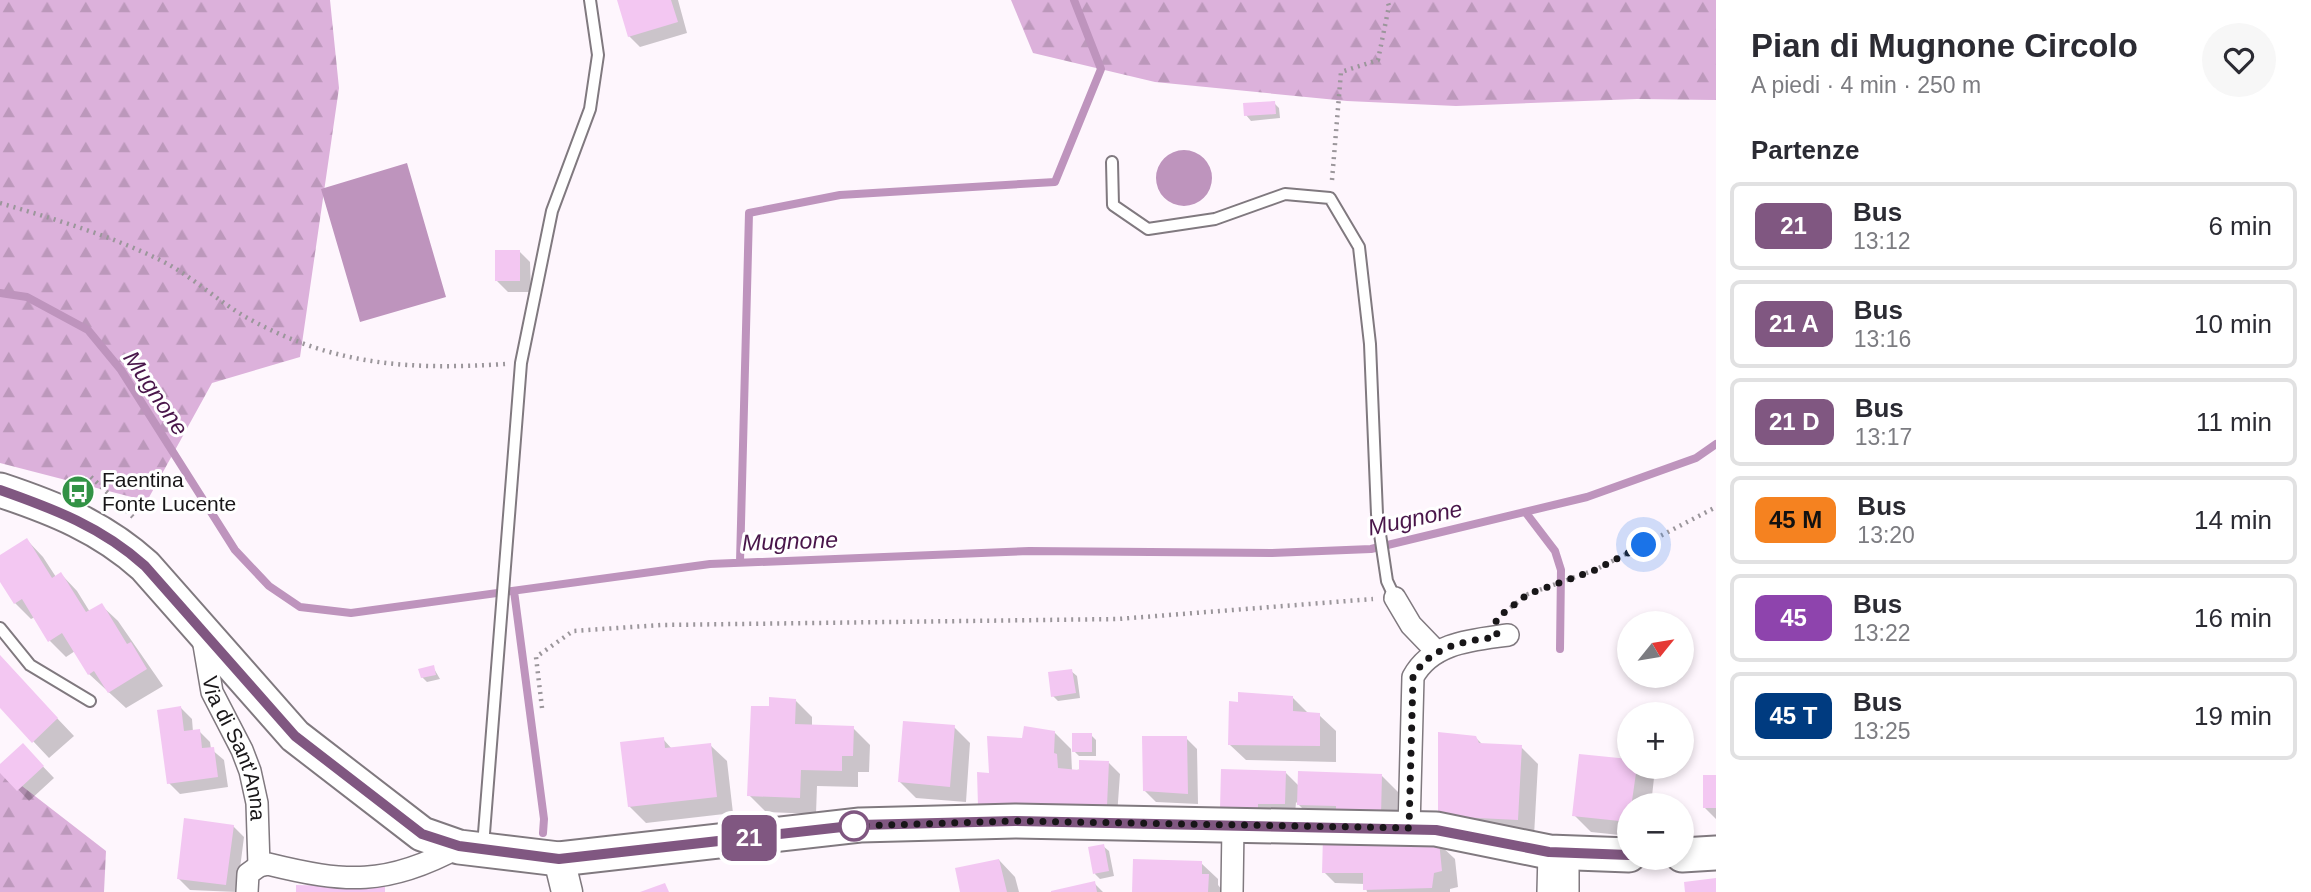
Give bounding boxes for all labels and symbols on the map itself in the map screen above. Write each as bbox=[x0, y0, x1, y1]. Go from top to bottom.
water label: Mugnone bbox=[118, 346, 194, 440]
place label: Faentina Fonte Lucente bbox=[102, 468, 236, 515]
bus stop icon: Faentina Fonte Lucente bbox=[59, 473, 97, 511]
water label: Mugnone bbox=[1365, 495, 1465, 541]
water label: Mugnone bbox=[742, 526, 838, 556]
your location bbox=[1626, 527, 1661, 562]
north arrow bbox=[1617, 611, 1694, 688]
street label: Via di Sant'Anna bbox=[198, 674, 270, 821]
unlabelled marker bbox=[839, 811, 869, 841]
line badge: 21 bbox=[718, 815, 780, 861]

